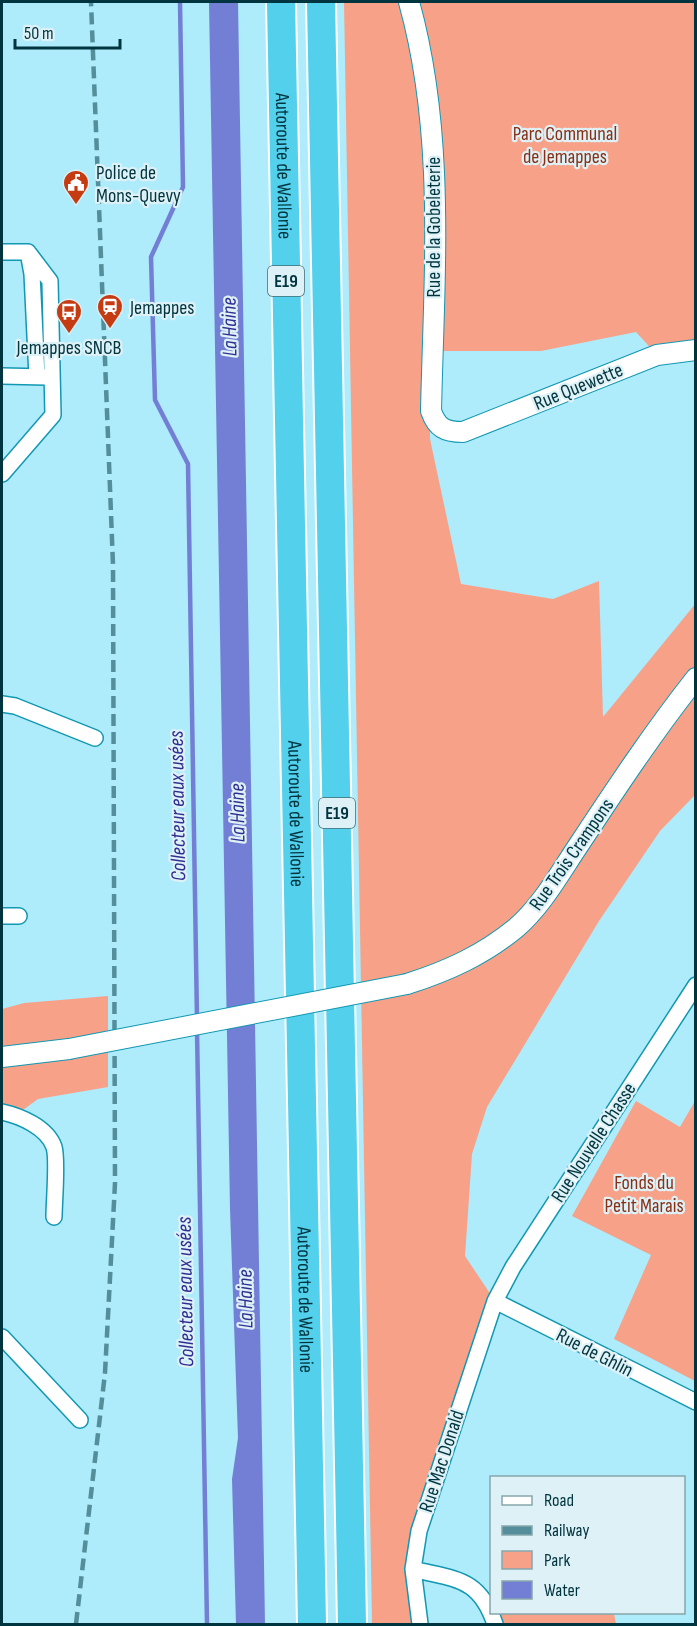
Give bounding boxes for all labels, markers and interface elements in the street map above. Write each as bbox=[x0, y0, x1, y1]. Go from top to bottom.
scale bar bbox=[15, 12, 120, 50]
text: 50 m bbox=[24, 23, 54, 44]
street label: Autoroute de Wallonie bbox=[270, 92, 297, 239]
park label: Parc Communal de Jemappes bbox=[513, 122, 617, 169]
street label: Rue de la Gobeleterie bbox=[422, 157, 446, 297]
place label: Police de Mons-Quevy bbox=[96, 161, 181, 208]
public building icon: Police de Mons-Quevy bbox=[61, 168, 91, 206]
road number: E19 bbox=[268, 266, 304, 296]
station icon: Jemappes bbox=[95, 292, 125, 330]
place label: Jemappes bbox=[129, 296, 194, 320]
bus stop icon: Jemappes SNCB bbox=[54, 297, 84, 335]
water label: La Haine bbox=[216, 297, 243, 357]
place label: Jemappes SNCB bbox=[16, 336, 122, 360]
street label: Rue Quewette bbox=[530, 358, 627, 416]
water label: Collecteur eaux usées bbox=[164, 730, 191, 881]
street label: Autoroute de Wallonie bbox=[282, 739, 309, 887]
water label: La Haine bbox=[224, 783, 251, 843]
street label: Rue Trois Crampons bbox=[524, 794, 619, 915]
road number: E19 bbox=[319, 798, 355, 828]
street label: Rue Nouvelle Chasse bbox=[546, 1078, 642, 1207]
park label: Fonds du Petit Marais bbox=[604, 1171, 684, 1218]
water label: Collecteur eaux usées bbox=[172, 1216, 199, 1367]
street label: Autoroute de Wallonie bbox=[291, 1225, 318, 1373]
water label: La Haine bbox=[232, 1269, 259, 1329]
street label: Rue de Ghlin bbox=[552, 1323, 637, 1383]
street label: Rue Mac Donald bbox=[414, 1407, 470, 1515]
legend bbox=[490, 1476, 685, 1614]
text: Road bbox=[544, 1490, 574, 1511]
text: Railway bbox=[544, 1520, 589, 1541]
text: Park bbox=[544, 1550, 570, 1571]
text: Water bbox=[544, 1580, 580, 1601]

